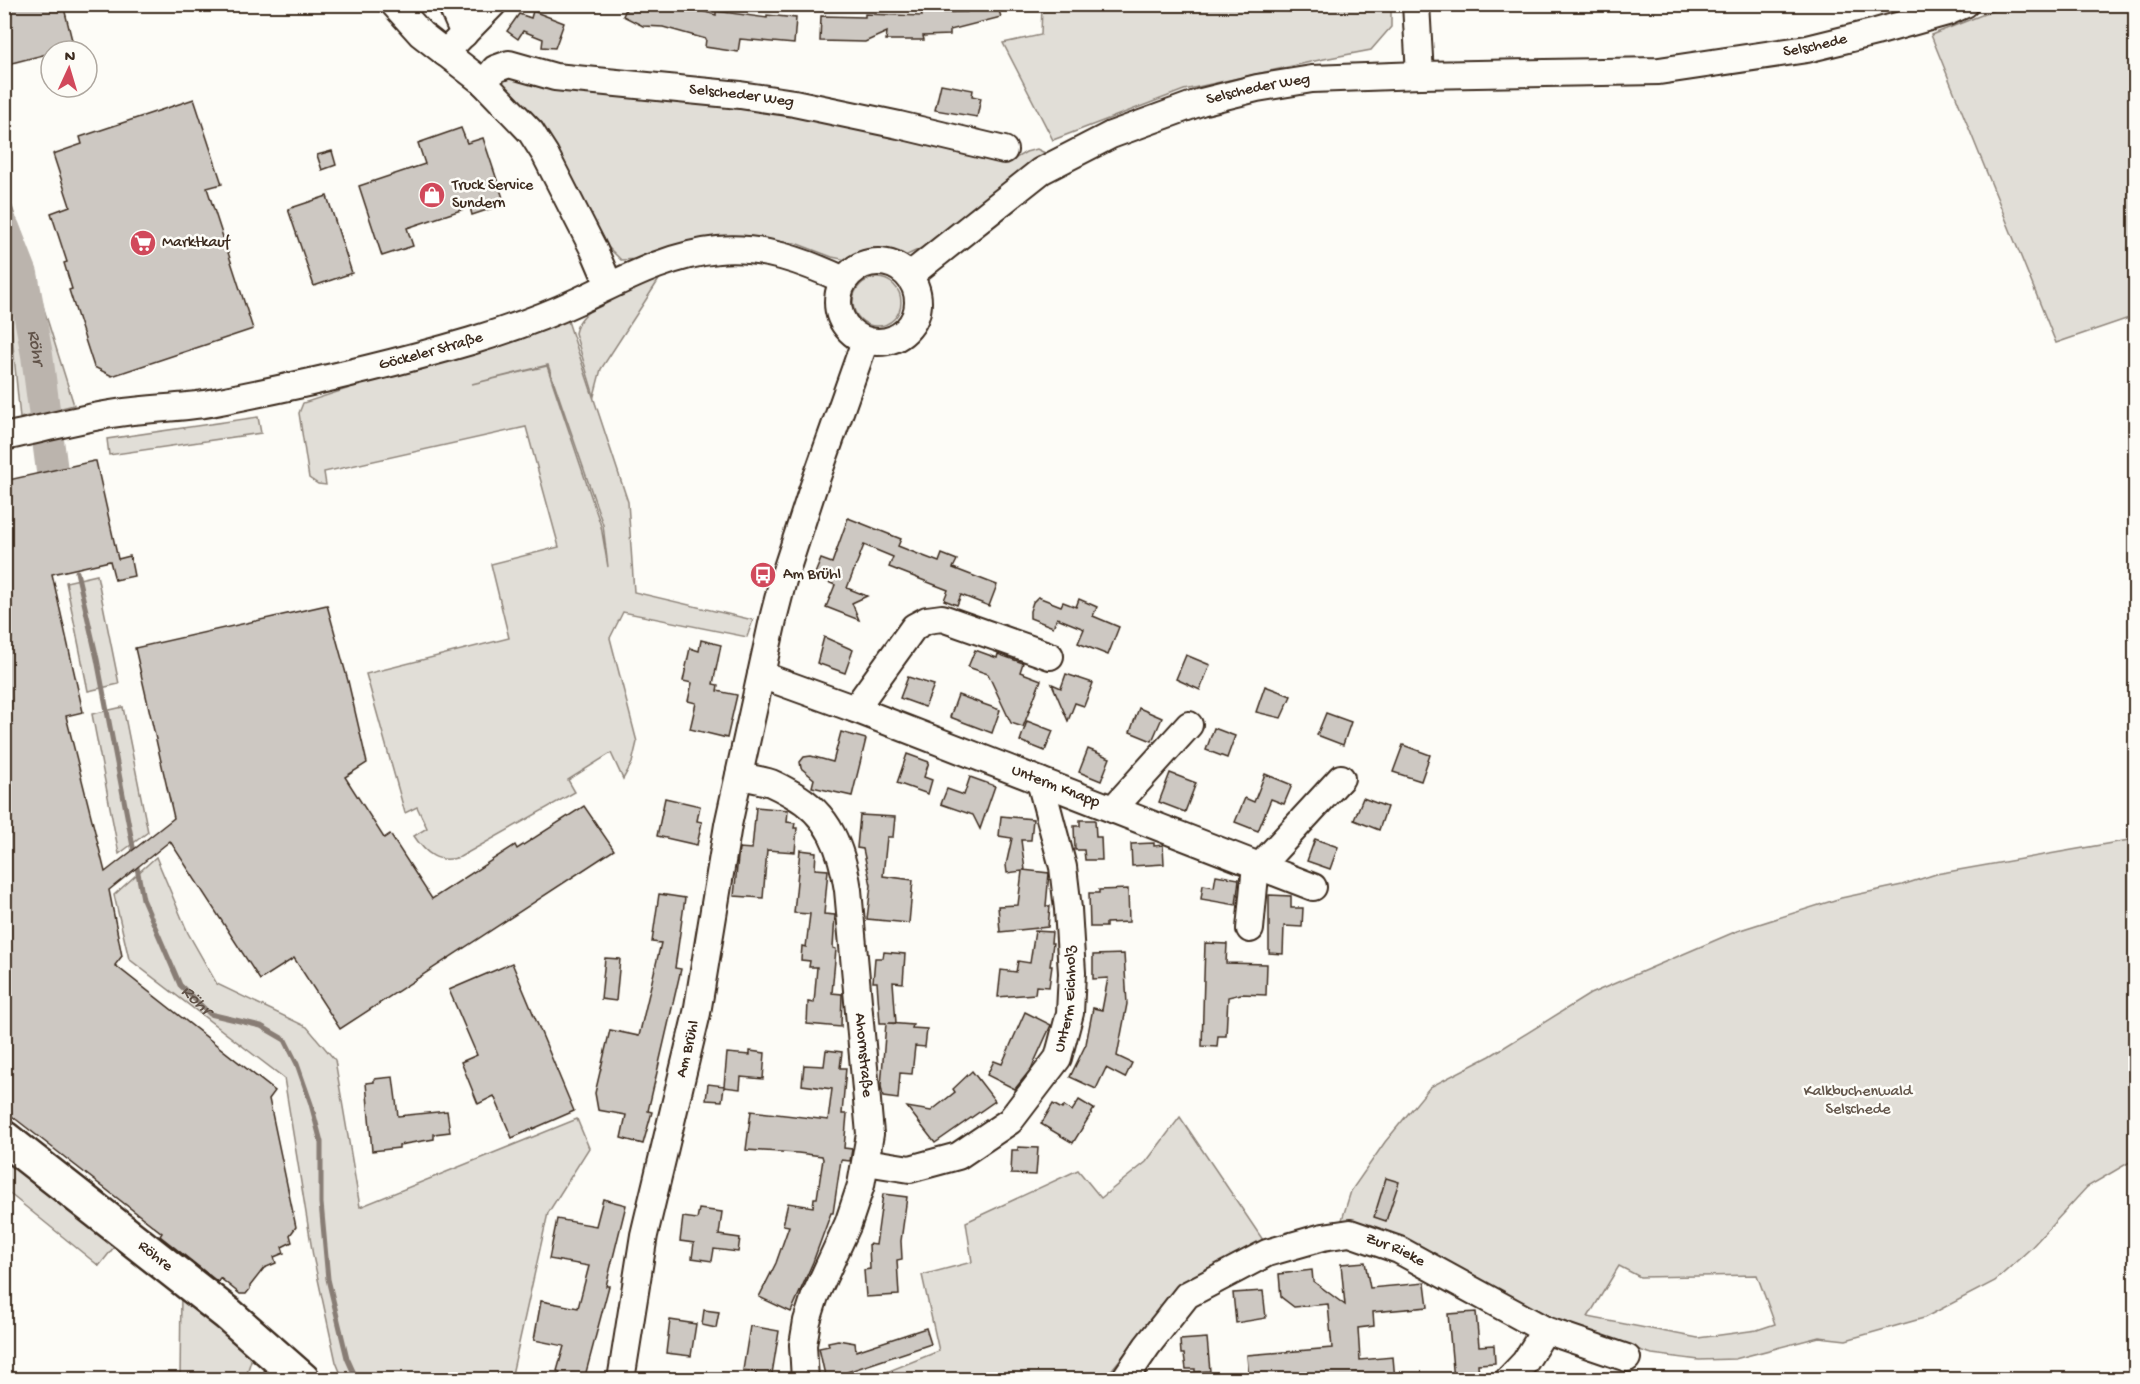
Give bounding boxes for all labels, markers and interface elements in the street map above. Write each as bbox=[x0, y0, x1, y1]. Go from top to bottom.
street label: Selschede bbox=[1782, 30, 1850, 62]
north arrow bbox=[39, 39, 99, 99]
text: N bbox=[64, 48, 76, 67]
street label: Selscheder Weg bbox=[1205, 70, 1312, 110]
street label: Selscheder Weg bbox=[688, 81, 795, 112]
place label: Truck Service Sundern bbox=[451, 177, 534, 214]
shop icon: Truck Service Sundern bbox=[417, 180, 447, 210]
supermarket icon: Marktkauf bbox=[128, 228, 158, 258]
place label: Marktkauf bbox=[162, 234, 231, 253]
water label: Röhr bbox=[22, 328, 49, 370]
street label: Göckeler Straße bbox=[377, 328, 486, 375]
bus stop icon: Am Brühl bbox=[748, 560, 778, 590]
place label: Am Brühl bbox=[783, 566, 841, 585]
street label: Unterm Knapp bbox=[1008, 761, 1103, 813]
street label: Unterm Eichholz bbox=[1050, 945, 1082, 1055]
water label: Röhr bbox=[177, 981, 219, 1023]
street label: Ahornstraße bbox=[850, 1012, 876, 1099]
street label: Am Brühl bbox=[672, 1019, 704, 1079]
park label: Kalkbuchenwald Selschede bbox=[1804, 1083, 1914, 1120]
street label: Zur Rieke bbox=[1363, 1230, 1429, 1272]
street label: Röhre bbox=[134, 1237, 177, 1277]

